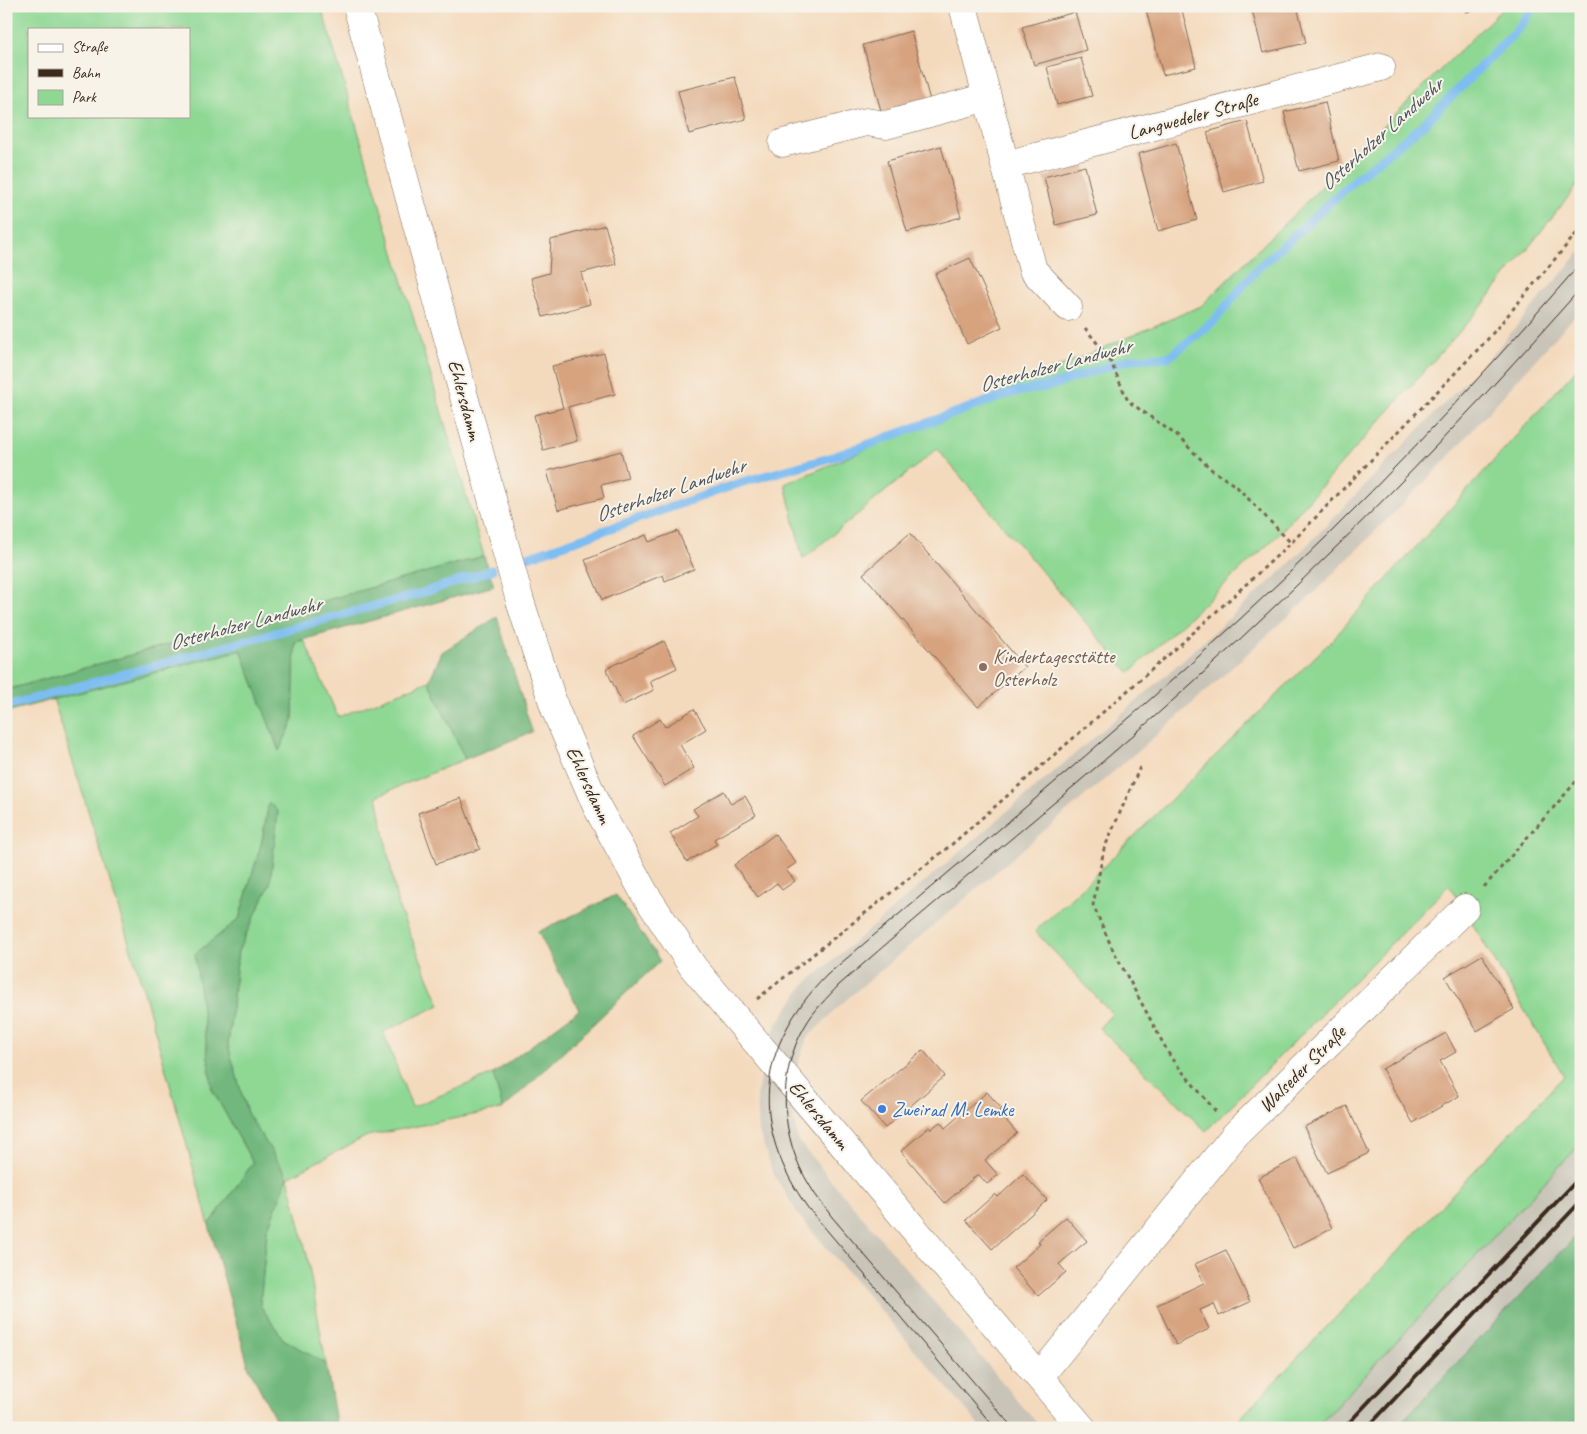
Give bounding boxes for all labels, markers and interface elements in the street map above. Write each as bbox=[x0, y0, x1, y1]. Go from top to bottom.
legend bbox=[28, 28, 190, 118]
text: Straße bbox=[72, 38, 108, 57]
text: Bahn bbox=[72, 64, 100, 83]
water label: Osterholzer Landwehr bbox=[1314, 70, 1450, 196]
street label: Langwedeler Straße bbox=[1126, 86, 1262, 145]
text: Park bbox=[72, 88, 97, 107]
water label: Osterholzer Landwehr bbox=[976, 331, 1137, 398]
street label: Ehlersdamm bbox=[442, 357, 488, 445]
water label: Osterholzer Landwehr bbox=[592, 451, 751, 528]
water label: Osterholzer Landwehr bbox=[166, 589, 327, 656]
place label: Kindertagesstätte Osterholz bbox=[993, 644, 1116, 692]
marker: Kindertagesstätte Osterholz bbox=[977, 661, 989, 673]
street label: Ehlersdamm bbox=[560, 743, 618, 829]
street label: Walseder Straße bbox=[1253, 1019, 1352, 1118]
street label: Ehlersdamm bbox=[783, 1076, 856, 1156]
place label: Zweirad M. Lemke bbox=[892, 1097, 1015, 1122]
marker: Zweirad M. Lemke bbox=[876, 1103, 888, 1115]

